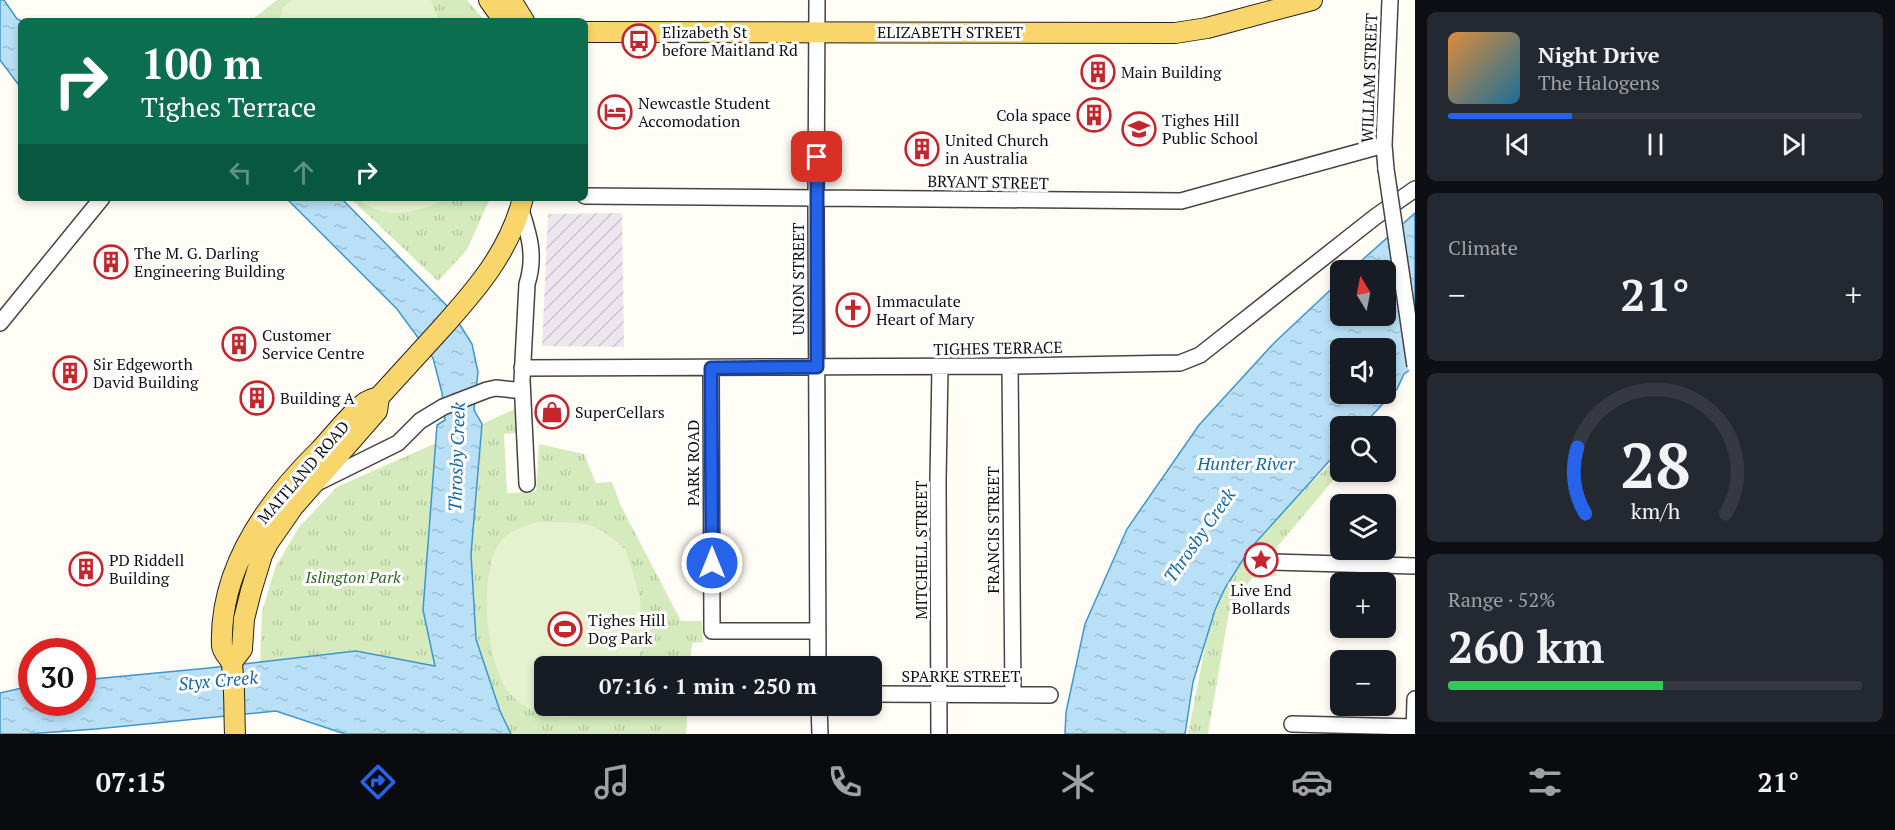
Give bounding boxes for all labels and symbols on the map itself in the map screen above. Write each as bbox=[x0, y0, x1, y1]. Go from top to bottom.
street label: WILLIAM STREET bbox=[1356, 13, 1382, 143]
place label: Elizabeth St before Maitland Rd bbox=[662, 21, 798, 61]
street label: ELIZABETH STREET bbox=[877, 21, 1023, 43]
bus stop icon: Elizabeth St before Maitland Rd bbox=[621, 23, 657, 59]
building icon: Main Building bbox=[1080, 54, 1116, 90]
place label: Main Building bbox=[1121, 61, 1222, 83]
place label: Newcastle Student Accomodation bbox=[638, 92, 770, 132]
hotel icon: Newcastle Student Accomodation bbox=[597, 94, 633, 130]
building icon: Cola space bbox=[1076, 97, 1112, 133]
place label: Cola space bbox=[996, 104, 1071, 126]
place label: Tighes Hill Public School bbox=[1162, 109, 1259, 149]
school or university icon: Tighes Hill Public School bbox=[1121, 111, 1157, 147]
place label: United Church in Australia bbox=[945, 129, 1049, 169]
pin bbox=[791, 131, 842, 182]
building icon: United Church in Australia bbox=[904, 131, 940, 167]
street label: BRYANT STREET bbox=[927, 170, 1049, 194]
street label: UNION STREET bbox=[787, 223, 809, 335]
place label: The M. G. Darling Engineering Building bbox=[134, 242, 285, 282]
building icon: The M. G. Darling Engineering Building bbox=[93, 244, 129, 280]
north arrow bbox=[1330, 260, 1396, 326]
place label: Immaculate Heart of Mary bbox=[876, 290, 975, 330]
church icon: Immaculate Heart of Mary bbox=[835, 292, 871, 328]
place label: Customer Service Centre bbox=[262, 324, 365, 364]
building icon: Customer Service Centre bbox=[221, 326, 257, 362]
street label: TIGHES TERRACE bbox=[933, 336, 1063, 360]
place label: Sir Edgeworth David Building bbox=[93, 353, 199, 393]
building icon: Sir Edgeworth David Building bbox=[52, 355, 88, 391]
building icon: Building A bbox=[239, 380, 275, 416]
place label: Building A bbox=[280, 387, 355, 409]
shop icon: SuperCellars bbox=[534, 394, 570, 430]
water label: Throsby Creek bbox=[442, 401, 470, 512]
place label: SuperCellars bbox=[575, 401, 665, 423]
street label: MAITLAND ROAD bbox=[252, 416, 354, 528]
street label: PARK ROAD bbox=[682, 420, 704, 506]
water label: Hunter River bbox=[1196, 451, 1296, 475]
street label: FRANCIS STREET bbox=[982, 466, 1004, 594]
street label: MITCHELL STREET bbox=[910, 480, 932, 619]
water label: Throsby Creek bbox=[1158, 483, 1241, 587]
position arrow bbox=[680, 531, 744, 595]
place icon: Live End Bollards bbox=[1243, 542, 1279, 578]
place label: PD Riddell Building bbox=[109, 549, 184, 589]
building icon: PD Riddell Building bbox=[68, 551, 104, 587]
park label: Islington Park bbox=[304, 566, 401, 588]
place label: Live End Bollards bbox=[1230, 579, 1292, 619]
place label: Tighes Hill Dog Park bbox=[588, 609, 666, 649]
sports icon: Tighes Hill Dog Park bbox=[547, 611, 583, 647]
speed limit sign: 30 bbox=[18, 638, 96, 716]
water label: Styx Creek bbox=[177, 665, 259, 695]
street label: SPARKE STREET bbox=[902, 665, 1020, 687]

